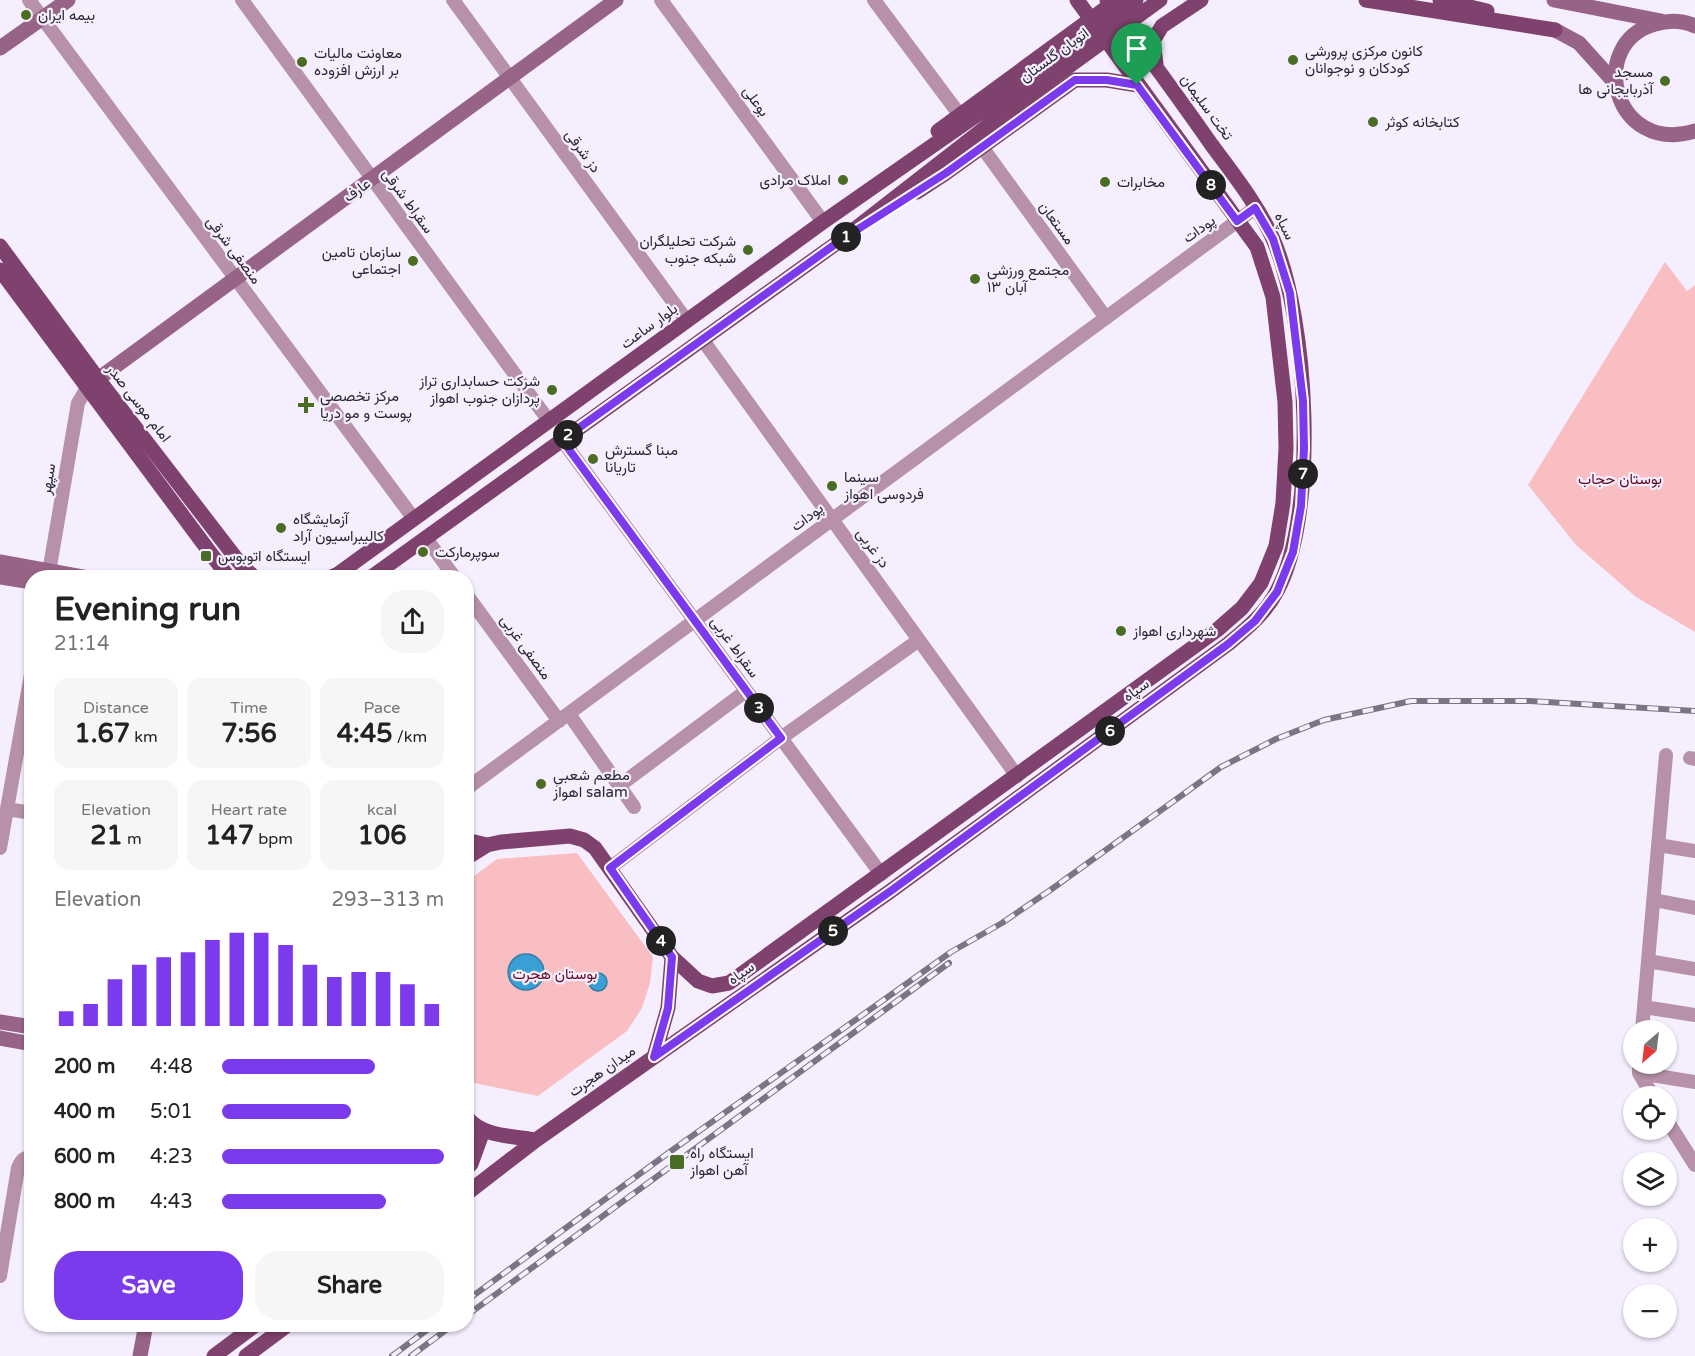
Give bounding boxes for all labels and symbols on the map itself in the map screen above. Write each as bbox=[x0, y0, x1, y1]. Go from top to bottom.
place label: بیمه ایران bbox=[38, 6, 95, 24]
marker: بیمه ایران bbox=[19, 8, 33, 22]
pin bbox=[1111, 23, 1162, 85]
street label: اتوبان گلستان bbox=[1016, 24, 1092, 86]
place label: کانون مرکزی پرورشی کودکان و نوجوانان bbox=[1305, 42, 1423, 77]
place label: معاونت مالیات بر ارزش افزوده bbox=[314, 44, 402, 80]
marker: کانون مرکزی پرورشی کودکان و نوجوانان bbox=[1286, 53, 1300, 67]
marker: معاونت مالیات بر ارزش افزوده bbox=[295, 55, 309, 69]
place label: مسجد آذربایجانی ها bbox=[1578, 63, 1655, 99]
street label: تخت سلیمان bbox=[1177, 70, 1237, 144]
marker: مسجد آذربایجانی ها bbox=[1658, 74, 1672, 88]
street label: بوعلی bbox=[738, 82, 773, 120]
place label: کتابخانه کوثر bbox=[1384, 113, 1460, 131]
marker: کتابخانه کوثر bbox=[1366, 115, 1380, 129]
street label: دز شرقی bbox=[560, 126, 605, 177]
street label: سقراط شرقی bbox=[378, 165, 438, 238]
pin: 8 bbox=[1196, 170, 1226, 200]
place label: املاک مرادی bbox=[759, 171, 831, 190]
marker: املاک مرادی bbox=[836, 173, 850, 187]
place label: مخابرات bbox=[1117, 173, 1165, 191]
street label: عارف bbox=[340, 174, 374, 206]
marker: مخابرات bbox=[1098, 175, 1112, 189]
street label: مستعان bbox=[1035, 198, 1079, 248]
street label: سپاه bbox=[1270, 209, 1299, 243]
street label: پودات bbox=[1179, 211, 1219, 248]
street label: منصفی شرقی bbox=[202, 213, 265, 288]
pin: 1 bbox=[831, 222, 861, 252]
place label: شرکت تحلیلگران شبکه جنوب bbox=[639, 232, 736, 267]
place label: سازمان تامین اجتماعی bbox=[322, 243, 401, 279]
marker: شرکت تحلیلگران شبکه جنوب bbox=[741, 243, 755, 257]
marker: سازمان تامین اجتماعی bbox=[406, 254, 420, 268]
place label: مجتمع ورزشی ۱۳ آبان bbox=[987, 261, 1069, 296]
marker: مجتمع ورزشی ۱۳ آبان bbox=[968, 272, 982, 286]
street label: بلوار ساعت bbox=[617, 299, 681, 353]
street label: امام موسی صدر bbox=[102, 360, 175, 446]
place label: شرکت حسابداری تراز پردازان جنوب اهواز bbox=[418, 372, 540, 408]
marker: شرکت حسابداری تراز پردازان جنوب اهواز bbox=[545, 383, 559, 397]
place label: مرکز تخصصی پوست و مو دریا bbox=[320, 387, 412, 423]
marker: مرکز تخصصی پوست و مو دریا bbox=[297, 396, 315, 414]
pin: 2 bbox=[553, 420, 583, 450]
place label: مبنا گسترش تاریانا bbox=[605, 441, 678, 476]
marker: مبنا گسترش تاریانا bbox=[586, 452, 600, 466]
pin: 7 bbox=[1288, 459, 1318, 489]
street label: سپهر bbox=[36, 462, 61, 497]
place label: سینما فردوسی اهواز bbox=[843, 468, 924, 504]
park label: بوستان حجاب bbox=[1578, 470, 1662, 488]
marker: سینما فردوسی اهواز bbox=[825, 479, 839, 493]
street label: پودات bbox=[787, 499, 827, 536]
place label: آزمایشگاه کالیبراسیون آراد bbox=[293, 510, 384, 545]
marker: آزمایشگاه کالیبراسیون آراد bbox=[274, 521, 288, 535]
street label: دز غربی bbox=[852, 525, 894, 572]
place label: سوپرمارکت bbox=[435, 543, 500, 562]
marker: سوپرمارکت bbox=[416, 545, 430, 559]
place label: ایستگاه اتوبوس bbox=[218, 547, 311, 566]
marker: ایستگاه اتوبوس bbox=[199, 549, 213, 563]
street label: منصفی غربی bbox=[496, 611, 556, 684]
street label: سقراط غربی bbox=[706, 613, 763, 682]
place label: شهرداری اهواز bbox=[1132, 622, 1217, 641]
marker: شهرداری اهواز bbox=[1114, 624, 1128, 638]
street label: سپاه bbox=[1119, 674, 1153, 706]
pin: 3 bbox=[744, 693, 774, 723]
pin: 6 bbox=[1095, 716, 1125, 746]
place label: مطعم شعبي اهواز salam bbox=[552, 766, 630, 801]
marker: مطعم شعبي اهواز salam bbox=[534, 777, 548, 791]
pin: 5 bbox=[818, 916, 848, 946]
pin: 4 bbox=[646, 926, 676, 956]
street label: سپاه bbox=[724, 957, 758, 989]
park label: بوستان هجرت bbox=[512, 965, 598, 983]
north arrow bbox=[1623, 1020, 1677, 1074]
street label: میدان هجرت bbox=[565, 1041, 639, 1101]
place label: ایستگاه راه آهن اهواز bbox=[689, 1144, 754, 1180]
marker: ایستگاه راه آهن اهواز bbox=[668, 1153, 686, 1171]

